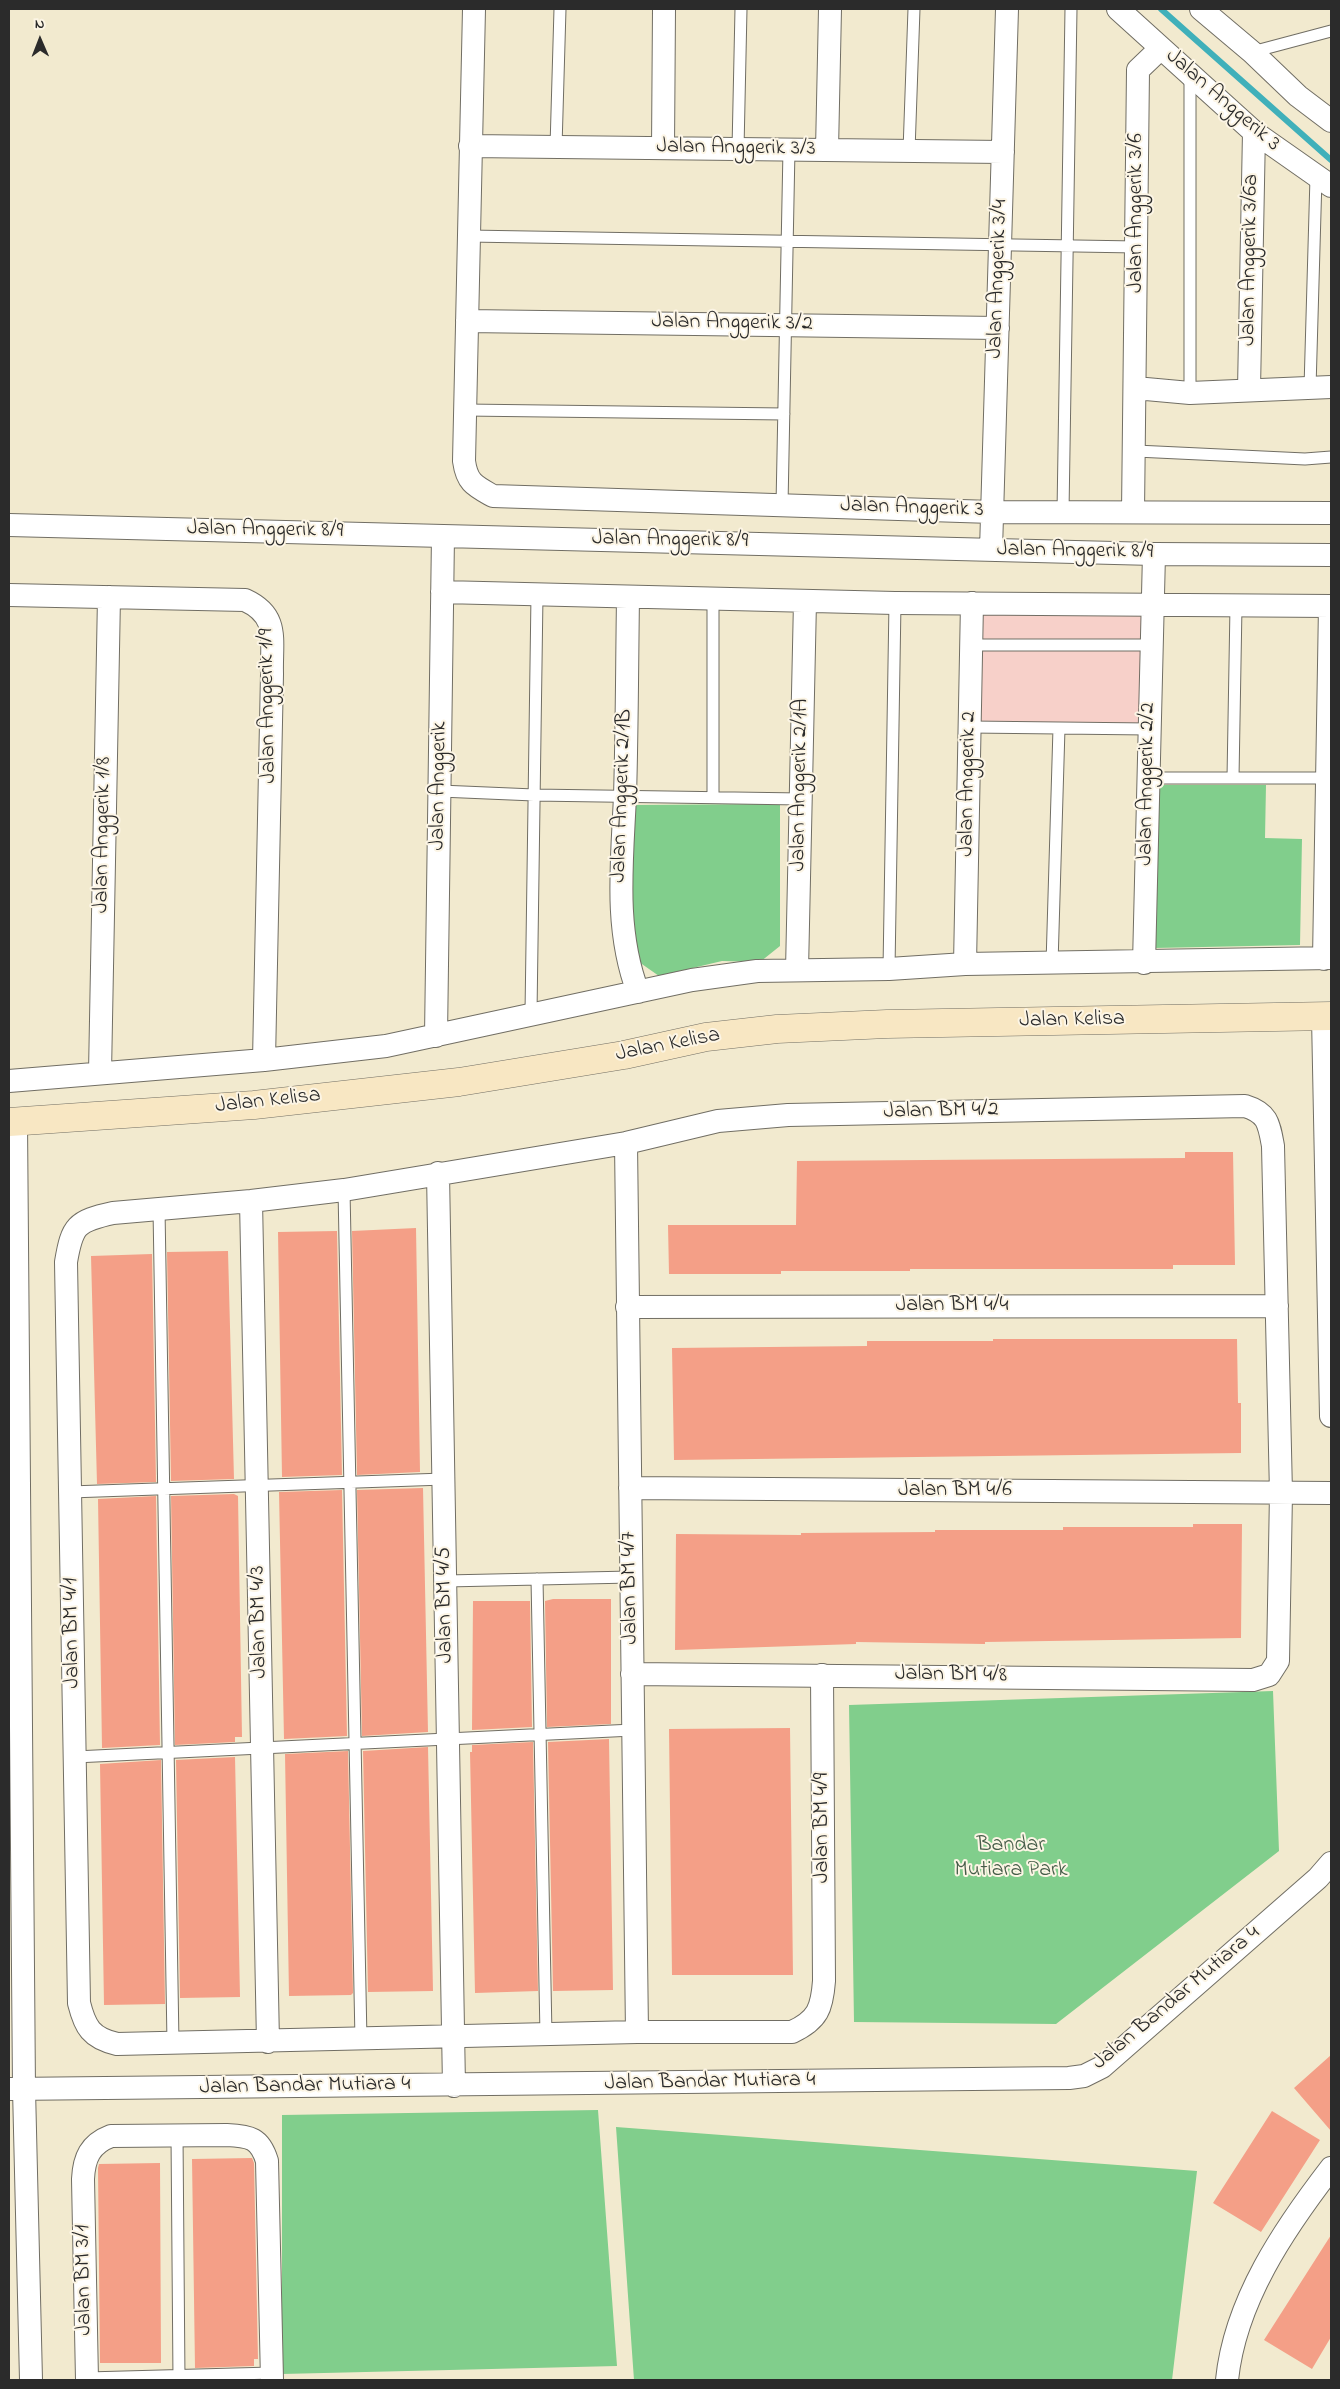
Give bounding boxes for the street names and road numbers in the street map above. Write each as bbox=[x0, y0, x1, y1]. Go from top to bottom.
street label: Jalan Anggerik 3 bbox=[1159, 44, 1285, 158]
street label: Jalan Anggerik 3/6 bbox=[1124, 133, 1150, 293]
street label: Jalan Anggerik 3/3 bbox=[656, 134, 816, 164]
street label: Jalan Anggerik 3/6a bbox=[1236, 174, 1266, 346]
street label: Jalan Anggerik 3/4 bbox=[983, 199, 1015, 359]
street label: Jalan Anggerik 3/2 bbox=[651, 309, 813, 339]
street label: Jalan Anggerik 3 bbox=[840, 493, 984, 525]
street label: Jalan Anggerik 8/9 bbox=[187, 516, 343, 546]
street label: Jalan Anggerik 8/9 bbox=[592, 526, 748, 556]
street label: Jalan Anggerik 8/9 bbox=[997, 537, 1153, 567]
street label: Jalan Anggerik 1/9 bbox=[254, 628, 284, 784]
street label: Jalan Anggerik 2/1A bbox=[786, 698, 816, 872]
street label: Jalan Anggerik 2/2 bbox=[1133, 702, 1163, 866]
street label: Jalan Anggerik 2/1B bbox=[607, 709, 639, 883]
street label: Jalan Anggerik 2 bbox=[955, 711, 983, 857]
street label: Jalan Anggerik bbox=[426, 721, 454, 851]
street label: Jalan Anggerik 1/8 bbox=[89, 756, 119, 914]
street label: Jalan Kelisa bbox=[1019, 1007, 1125, 1035]
street label: Jalan Kelisa bbox=[614, 1023, 722, 1069]
street label: Jalan Kelisa bbox=[214, 1083, 322, 1121]
street label: Jalan BM 4/2 bbox=[883, 1098, 999, 1126]
street label: Jalan BM 4/4 bbox=[895, 1293, 1009, 1319]
street label: Jalan BM 4/6 bbox=[898, 1478, 1012, 1504]
street label: Jalan BM 4/7 bbox=[617, 1531, 645, 1645]
street label: Jalan BM 4/5 bbox=[432, 1546, 460, 1664]
street label: Jalan BM 4/3 bbox=[246, 1565, 274, 1679]
street label: Jalan BM 4/1 bbox=[59, 1577, 87, 1689]
street label: Jalan BM 4/8 bbox=[895, 1662, 1007, 1690]
street label: Jalan BM 4/9 bbox=[810, 1773, 836, 1883]
street label: Jalan Bandar Mutiara 4 bbox=[1088, 1921, 1266, 2077]
street label: Jalan Bandar Mutiara 4 bbox=[604, 2068, 816, 2098]
street label: Jalan Bandar Mutiara 4 bbox=[199, 2072, 411, 2102]
street label: Jalan BM 3/1 bbox=[71, 2224, 99, 2336]

